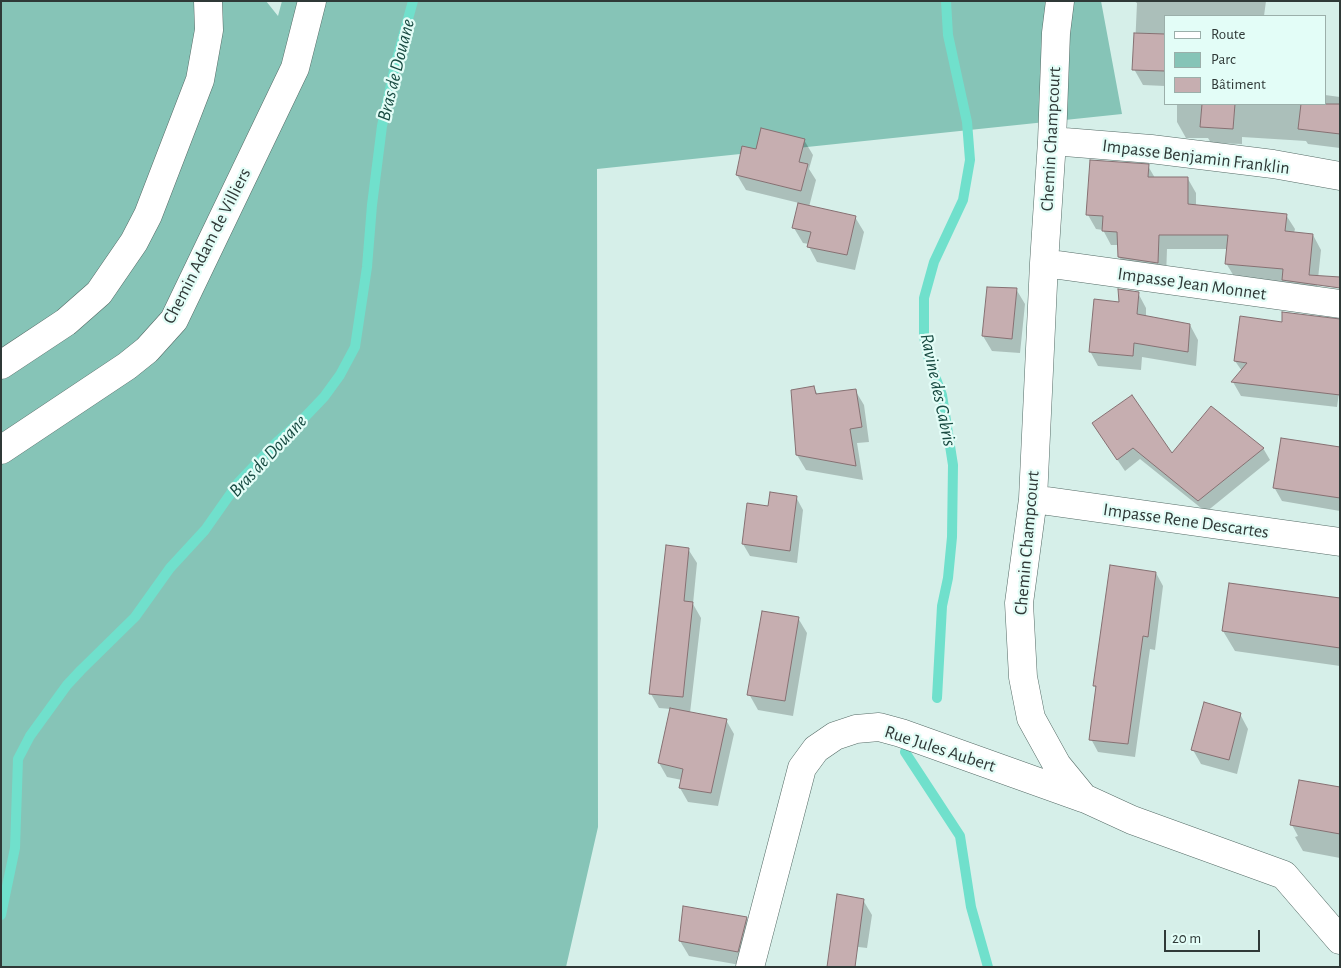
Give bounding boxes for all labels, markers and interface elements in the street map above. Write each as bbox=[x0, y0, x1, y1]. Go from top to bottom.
legend bbox=[1164, 15, 1326, 105]
water label: Bras de Douane bbox=[372, 17, 420, 123]
text: Route bbox=[1211, 27, 1245, 42]
text: Parc bbox=[1211, 52, 1236, 67]
street label: Chemin Champcourt bbox=[1036, 66, 1066, 212]
text: Bâtiment bbox=[1211, 77, 1266, 92]
street label: Impasse Benjamin Franklin bbox=[1101, 135, 1291, 179]
street label: Chemin Adam de Villiers bbox=[158, 164, 256, 328]
street label: Impasse Jean Monnet bbox=[1116, 263, 1268, 305]
water label: Ravine des Cabris bbox=[915, 332, 961, 448]
water label: Bras de Douane bbox=[224, 410, 312, 502]
street label: Chemin Champcourt bbox=[1010, 470, 1044, 616]
street label: Impasse Rene Descartes bbox=[1102, 499, 1270, 543]
street label: Rue Jules Aubert bbox=[882, 721, 998, 777]
scale bar bbox=[1166, 920, 1262, 952]
text: 20 m bbox=[1172, 931, 1201, 946]

